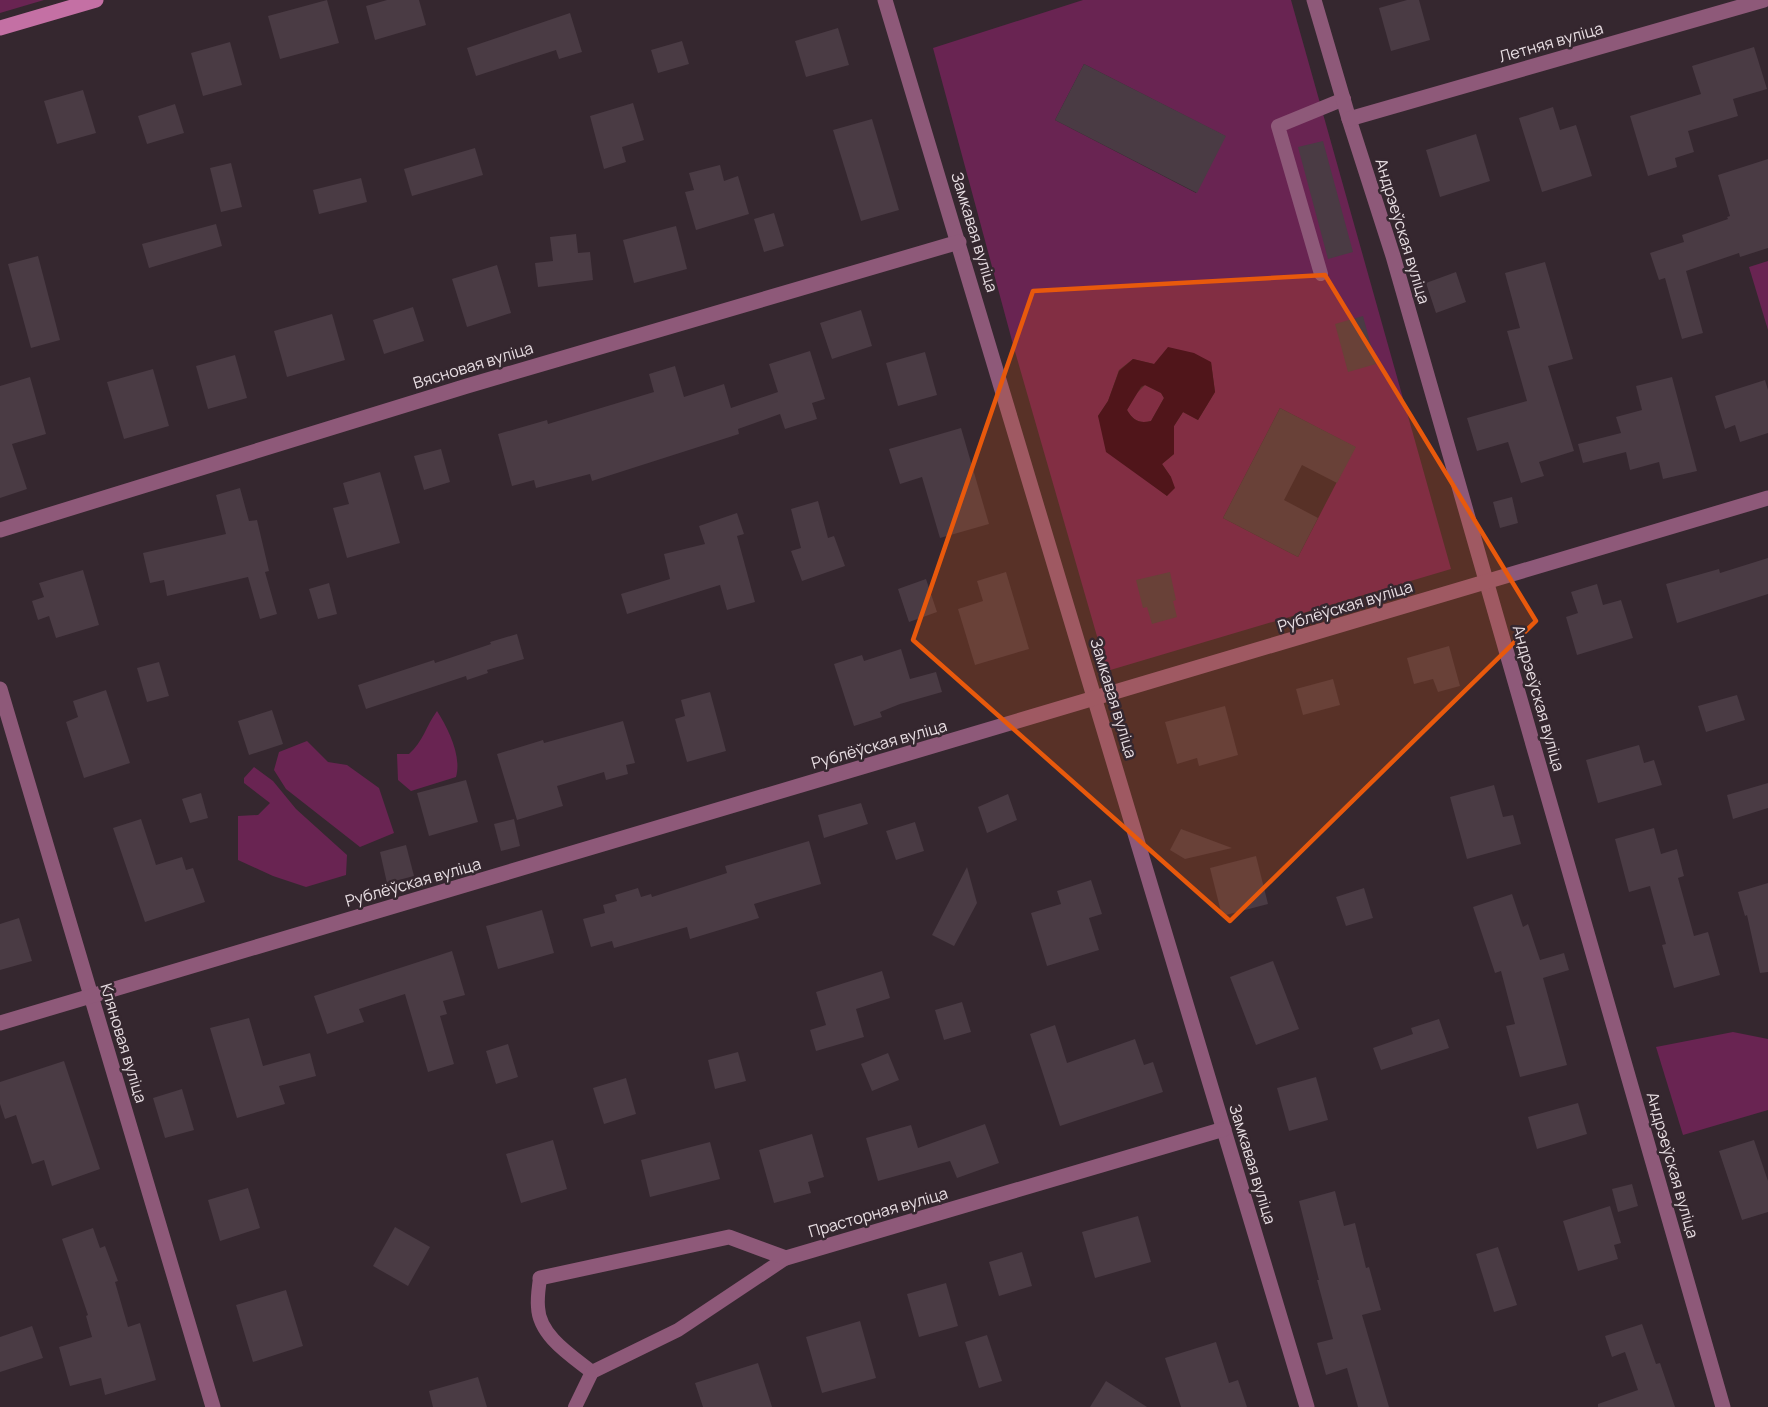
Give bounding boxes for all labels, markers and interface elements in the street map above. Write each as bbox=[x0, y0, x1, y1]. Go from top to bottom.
street label: Летняя вуліца bbox=[1496, 17, 1606, 67]
street label: Андрэеўская вуліца bbox=[1370, 156, 1436, 306]
street label: Замкавая вуліца bbox=[946, 169, 1004, 295]
street label: Вясновая вуліца bbox=[410, 336, 536, 394]
street label: Рублёўская вуліца bbox=[1275, 575, 1415, 637]
street label: Андрэеўская вуліца bbox=[1508, 622, 1570, 774]
street label: Замкавая вуліца bbox=[1085, 635, 1143, 761]
street label: Рублёўская вуліца bbox=[809, 714, 949, 774]
street label: Рублёўская вуліца bbox=[343, 852, 483, 912]
street label: Кляновая вуліца bbox=[95, 981, 153, 1105]
street label: Андрэеўская вуліца bbox=[1642, 1089, 1704, 1241]
street label: Замкавая вуліца bbox=[1224, 1101, 1282, 1227]
street label: Прасторная вуліца bbox=[806, 1182, 950, 1242]

